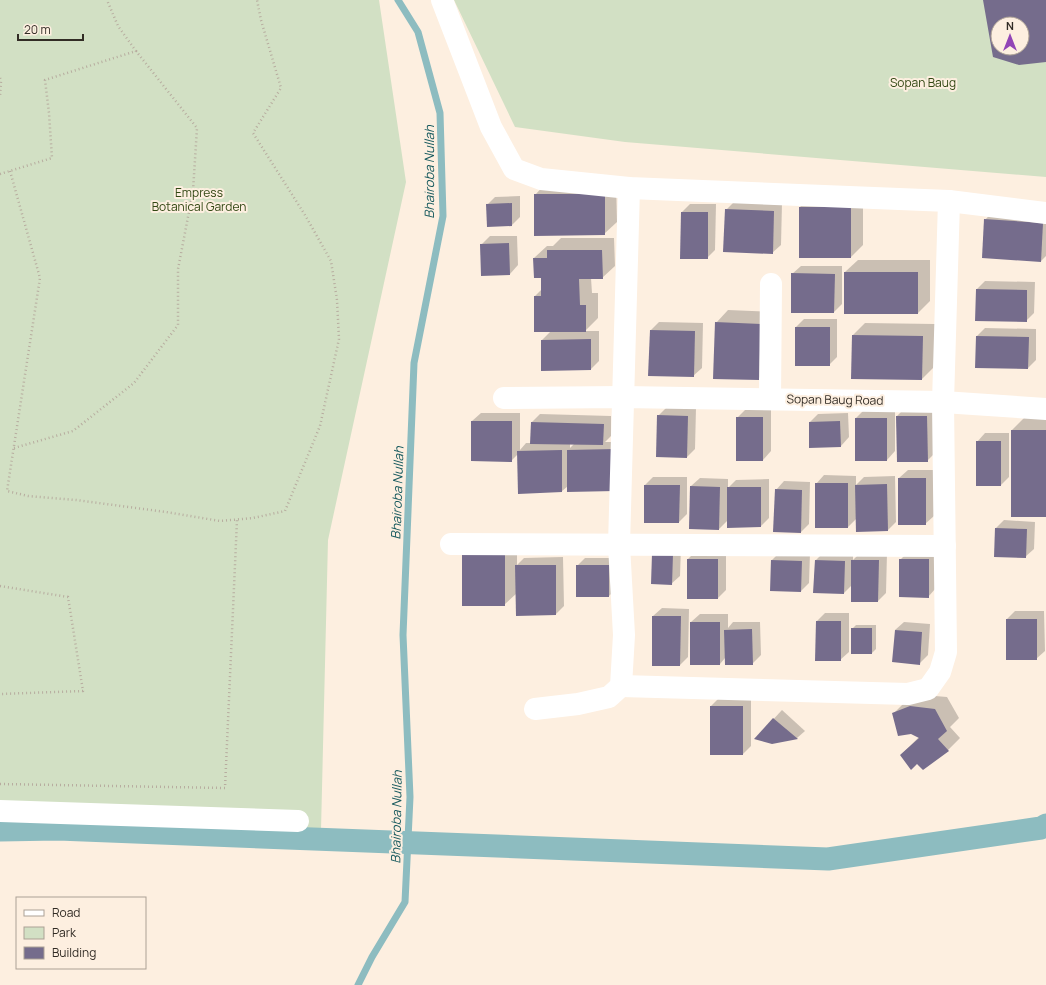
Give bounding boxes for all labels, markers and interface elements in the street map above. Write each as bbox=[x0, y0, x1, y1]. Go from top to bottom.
scale bar bbox=[18, 16, 83, 42]
north arrow bbox=[990, 16, 1030, 56]
text: N bbox=[1006, 18, 1014, 33]
text: 20 m bbox=[24, 21, 51, 38]
park label: Sopan Baug bbox=[890, 74, 956, 91]
water label: Bhairoba Nullah bbox=[420, 124, 438, 219]
park label: Empress Botanical Garden bbox=[152, 184, 246, 215]
street label: Sopan Baug Road bbox=[786, 390, 884, 409]
water label: Bhairoba Nullah bbox=[386, 445, 408, 540]
water label: Bhairoba Nullah bbox=[386, 769, 406, 864]
legend bbox=[16, 897, 146, 969]
text: Road bbox=[52, 904, 80, 921]
text: Park bbox=[52, 924, 77, 941]
text: Building bbox=[52, 944, 96, 961]

